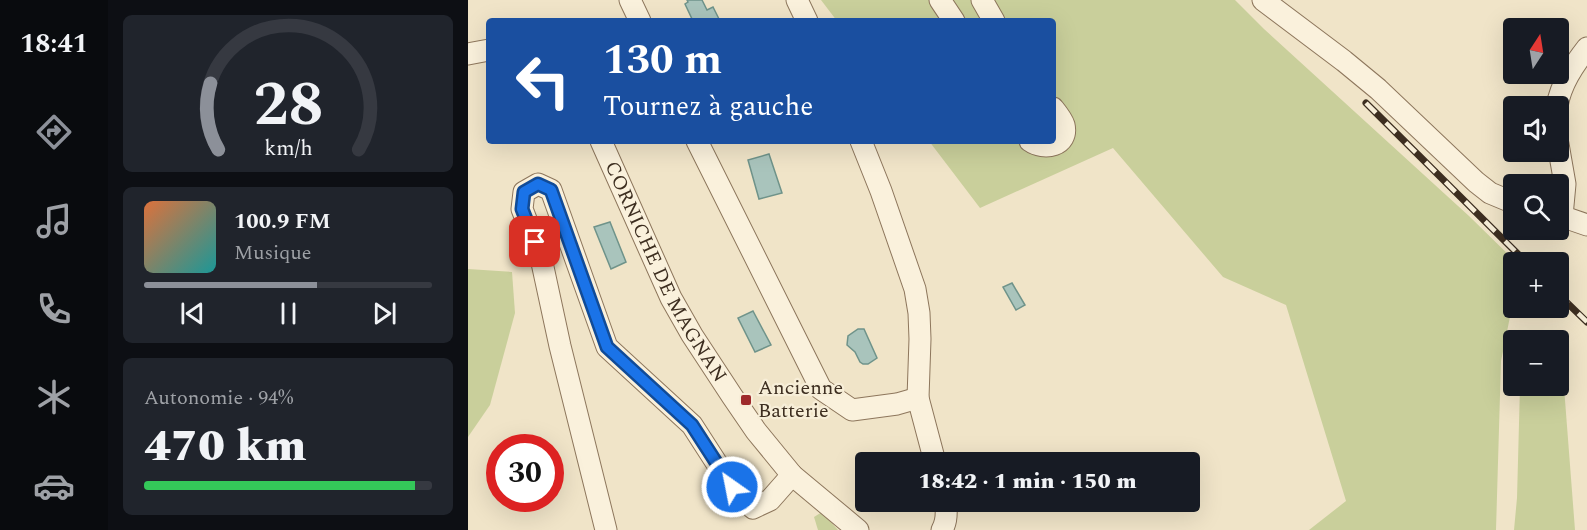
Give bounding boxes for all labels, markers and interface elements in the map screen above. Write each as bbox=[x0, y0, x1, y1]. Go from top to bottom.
north arrow bbox=[1503, 18, 1569, 84]
map controls bbox=[1503, 18, 1569, 396]
text: 18:41 bbox=[20, 23, 88, 65]
text: 130 m bbox=[603, 29, 722, 92]
icon: left bbox=[504, 42, 582, 120]
text: 28 bbox=[253, 59, 323, 154]
text: Tournez à gauche bbox=[603, 86, 813, 128]
button: sound bbox=[1503, 96, 1569, 162]
icon: directions bbox=[33, 111, 75, 153]
text: km/h bbox=[264, 133, 312, 166]
street label: CORNICHE DE MAGNAN bbox=[597, 156, 734, 389]
button: search bbox=[1503, 174, 1569, 240]
icon: music bbox=[33, 200, 75, 242]
text: 100.9 FM bbox=[234, 205, 331, 238]
pin bbox=[509, 216, 560, 267]
icon: arrive bbox=[518, 225, 551, 258]
text: Musique bbox=[234, 238, 311, 268]
button: + bbox=[1503, 252, 1569, 318]
icon: phone bbox=[33, 288, 75, 330]
icon: previous bbox=[176, 297, 209, 330]
icon: pause bbox=[272, 297, 305, 330]
icon: next bbox=[368, 297, 401, 330]
button: − bbox=[1503, 330, 1569, 396]
place label: Ancienne Batterie bbox=[758, 373, 843, 426]
icon: climate bbox=[33, 376, 75, 418]
text: Autonomie · 94% bbox=[144, 383, 293, 413]
marker: Ancienne Batterie bbox=[739, 393, 753, 407]
text: 470 km bbox=[144, 412, 306, 481]
speed limit sign: 30 bbox=[486, 434, 564, 512]
position arrow bbox=[700, 455, 764, 519]
icon: car bbox=[33, 465, 75, 507]
text: 18:42 · 1 min · 150 m bbox=[918, 465, 1137, 498]

